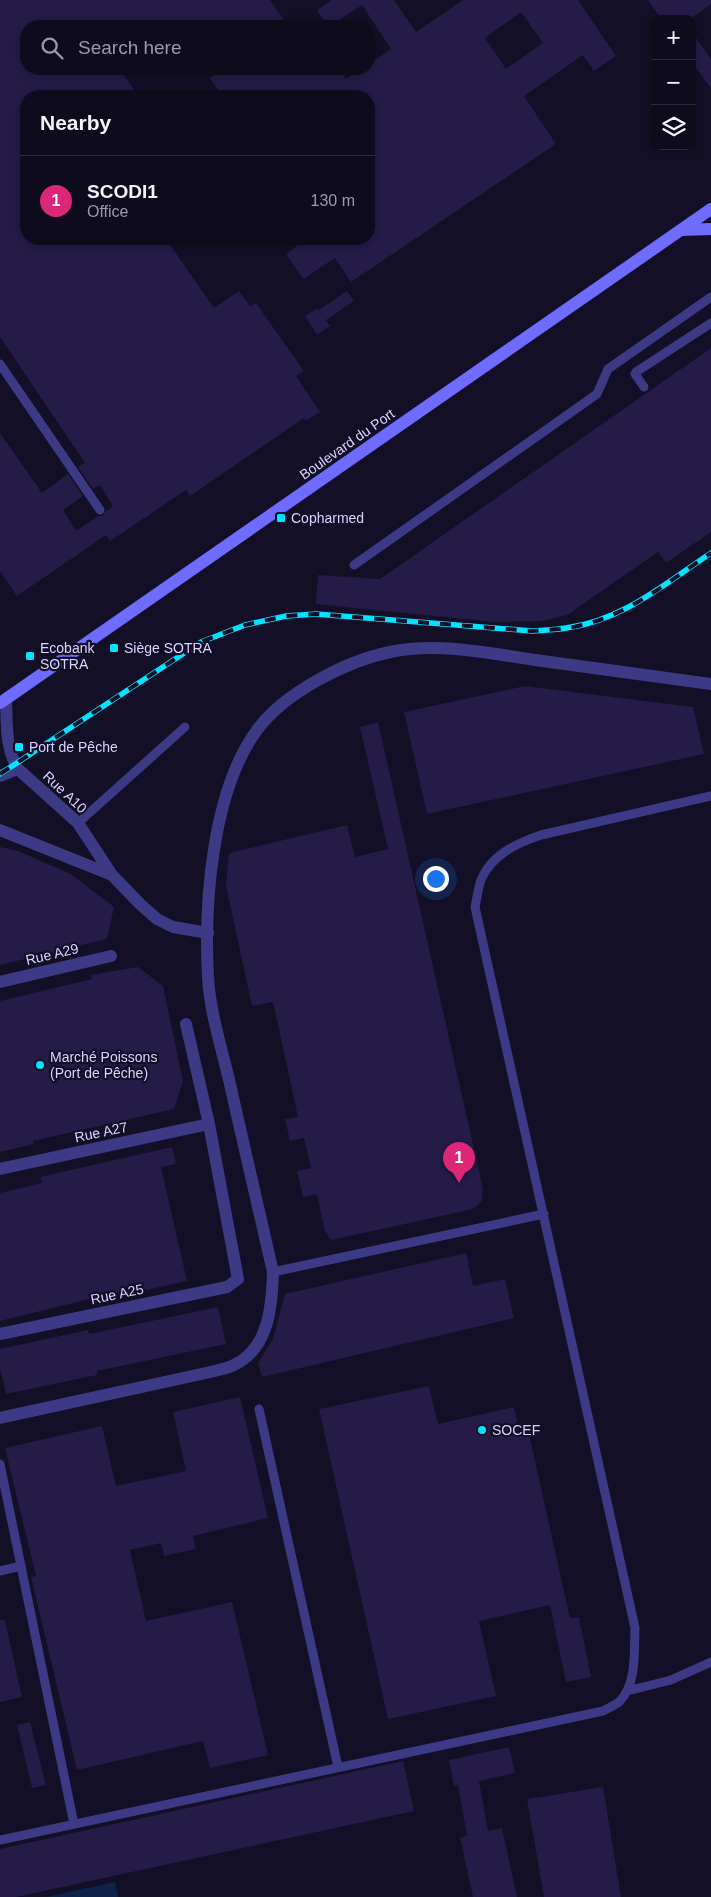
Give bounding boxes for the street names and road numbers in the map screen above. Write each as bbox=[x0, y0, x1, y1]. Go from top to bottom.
street label: Boulevard du Port bbox=[297, 405, 398, 483]
street label: Rue A10 bbox=[40, 768, 90, 816]
street label: Rue A29 bbox=[24, 940, 80, 968]
street label: Rue A27 bbox=[73, 1119, 129, 1145]
street label: Rue A25 bbox=[89, 1281, 145, 1307]

